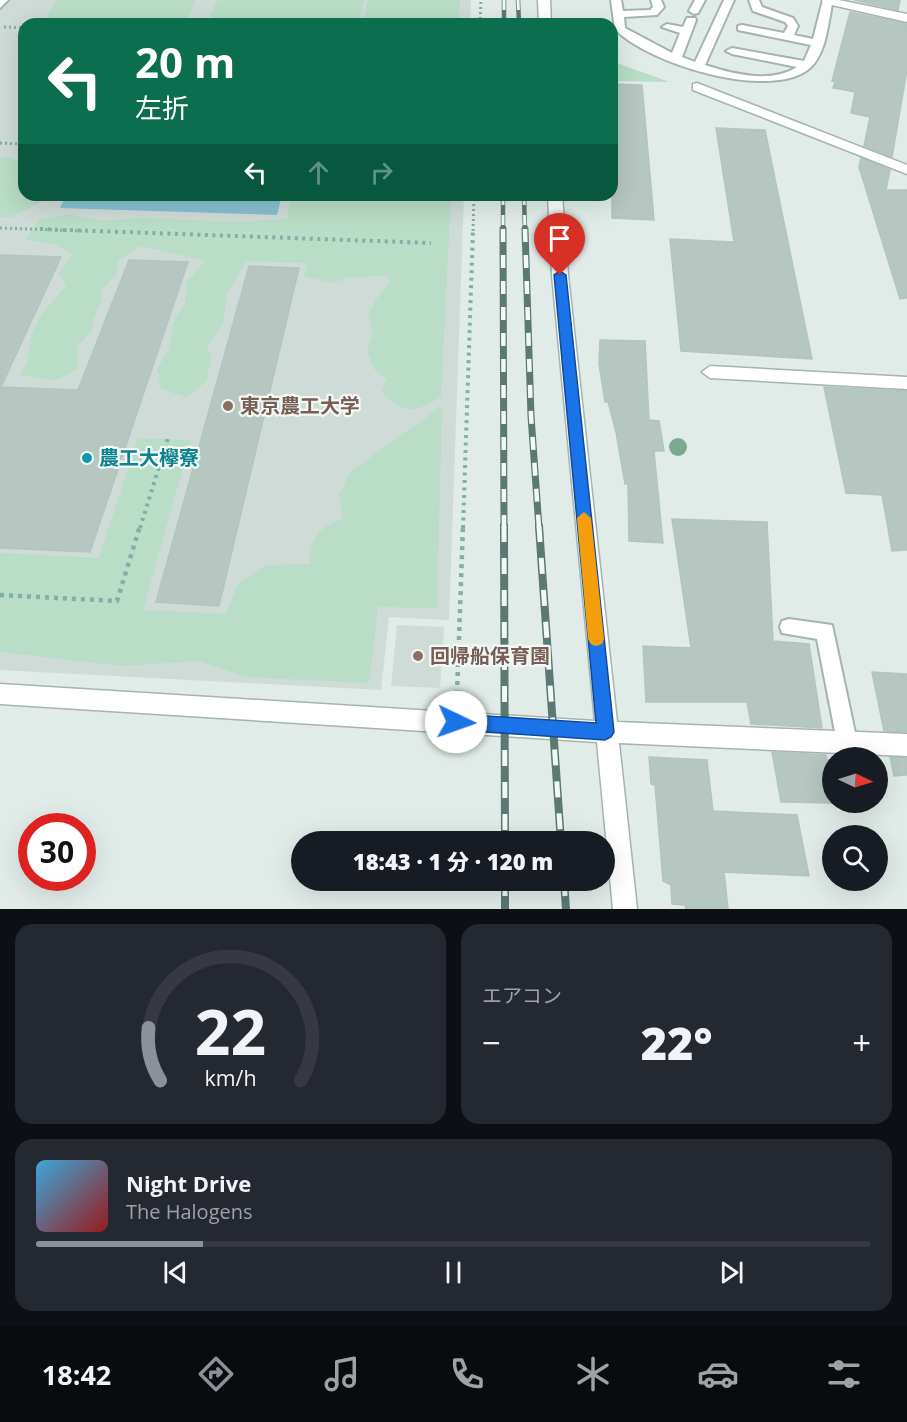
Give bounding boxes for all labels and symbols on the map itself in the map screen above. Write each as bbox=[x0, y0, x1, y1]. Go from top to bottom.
pin bbox=[534, 213, 585, 275]
place label: 東京農工大学 bbox=[240, 392, 360, 419]
marker: 東京農工大学 bbox=[221, 399, 235, 413]
place label: 農工大欅寮 bbox=[99, 444, 199, 471]
marker: 農工大欅寮 bbox=[80, 451, 94, 465]
place label: 回帰船保育園 bbox=[430, 642, 550, 669]
marker: 回帰船保育園 bbox=[411, 649, 425, 663]
position arrow bbox=[424, 690, 488, 754]
north arrow bbox=[822, 747, 888, 813]
speed limit sign: 30 bbox=[18, 813, 96, 891]

